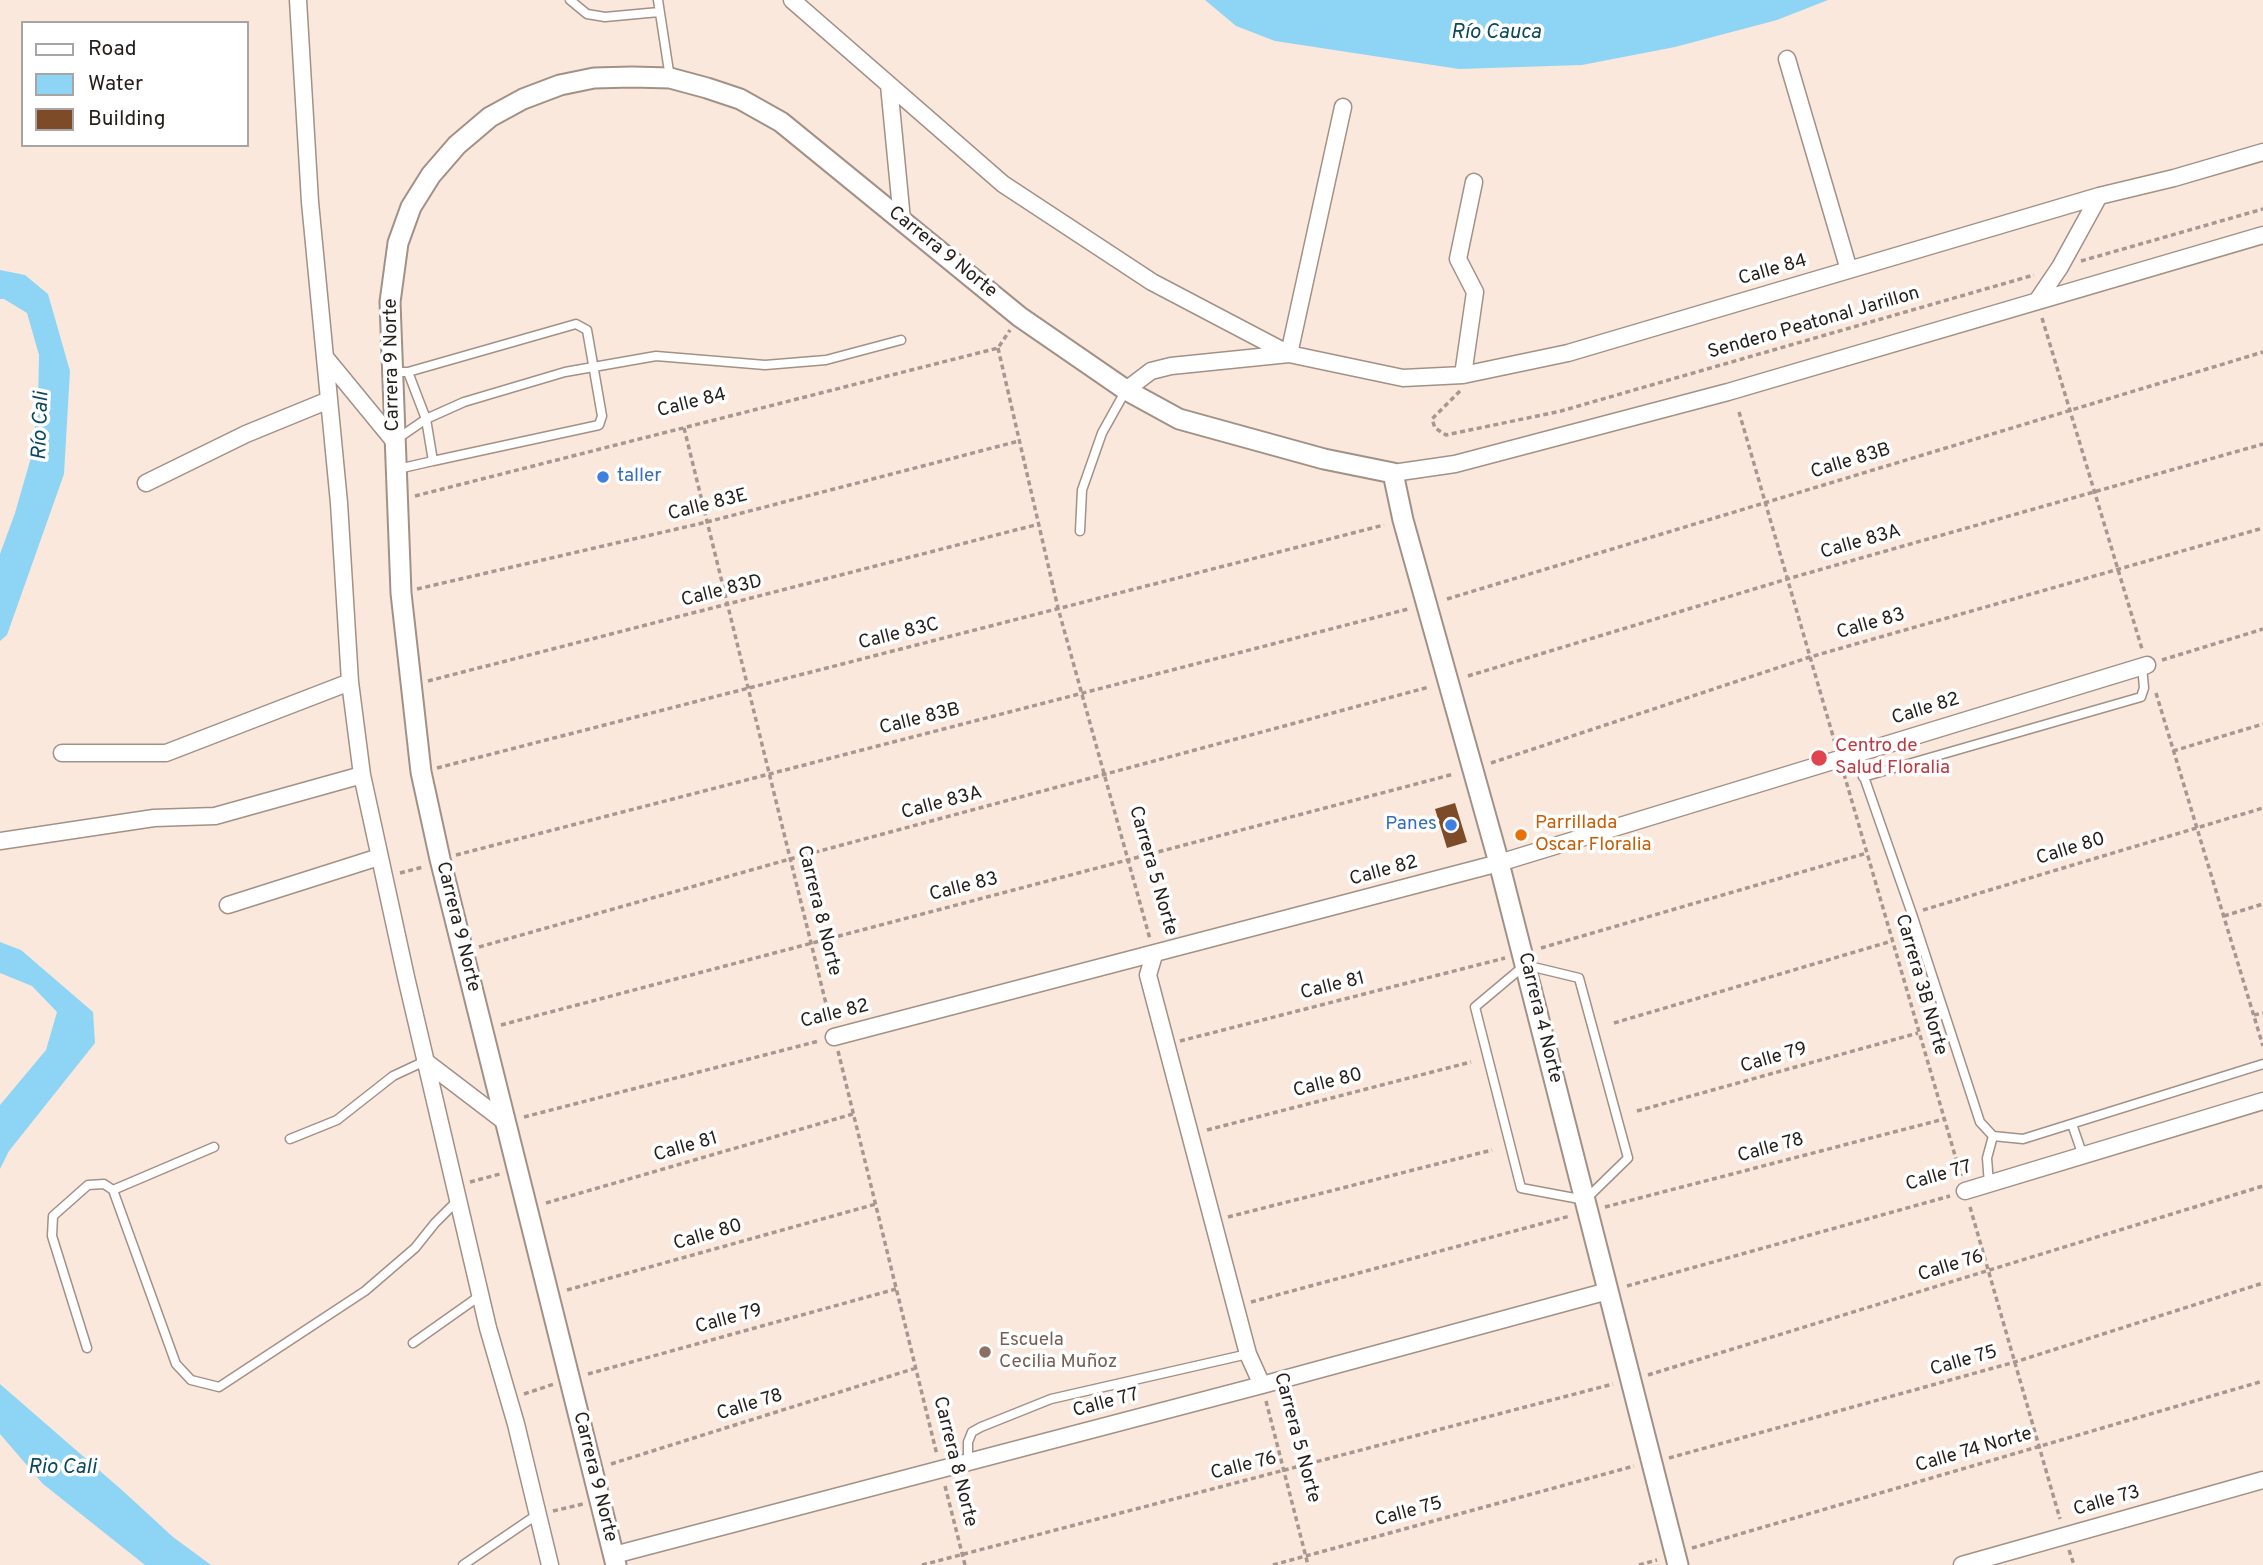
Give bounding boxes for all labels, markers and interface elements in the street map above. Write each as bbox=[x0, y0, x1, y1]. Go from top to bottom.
legend bbox=[21, 21, 248, 147]
water label: Río Cauca bbox=[1451, 21, 1541, 47]
text: Road bbox=[88, 36, 137, 63]
text: Water bbox=[88, 71, 143, 98]
text: Building bbox=[88, 106, 166, 133]
street label: Carrera 9 Norte bbox=[883, 202, 1001, 304]
street label: Calle 84 bbox=[1736, 250, 1810, 292]
street label: Sendero Peatonal Jarillon bbox=[1706, 283, 1922, 365]
street label: Carrera 9 Norte bbox=[380, 298, 406, 432]
street label: Calle 84 bbox=[655, 384, 729, 424]
water label: Río Cali bbox=[28, 391, 56, 461]
street label: Calle 83B bbox=[1808, 439, 1894, 485]
place label: taller bbox=[617, 466, 662, 488]
marker: taller bbox=[595, 469, 611, 485]
street label: Calle 83E bbox=[666, 485, 750, 527]
street label: Calle 83A bbox=[1818, 521, 1904, 565]
street label: Calle 83D bbox=[679, 571, 765, 613]
street label: Calle 83 bbox=[1834, 604, 1908, 646]
street label: Calle 83C bbox=[856, 614, 942, 656]
street label: Calle 82 bbox=[1889, 689, 1963, 731]
street label: Calle 83B bbox=[877, 699, 963, 741]
place label: Centro de Salud Floralia bbox=[1835, 736, 1950, 780]
marker: Centro de Salud Floralia bbox=[1809, 748, 1829, 768]
street label: Calle 83A bbox=[899, 782, 985, 826]
street label: Carrera 5 Norte bbox=[1123, 804, 1181, 938]
place label: Parrillada Oscar Floralia bbox=[1535, 813, 1651, 857]
place label: Panes bbox=[1385, 814, 1437, 836]
marker: Panes bbox=[1443, 817, 1459, 833]
marker: Parrillada Oscar Floralia bbox=[1513, 827, 1529, 843]
street label: Calle 80 bbox=[2034, 829, 2108, 871]
street label: Carrera 8 Norte bbox=[791, 843, 845, 979]
street label: Calle 82 bbox=[1347, 852, 1421, 892]
street label: Carrera 9 Norte bbox=[430, 860, 484, 994]
street label: Calle 83 bbox=[927, 868, 1001, 908]
street label: Carrera 3B Norte bbox=[1889, 912, 1951, 1058]
street label: Carrera 4 Norte bbox=[1512, 950, 1566, 1086]
street label: Calle 81 bbox=[1298, 968, 1368, 1006]
street label: Calle 82 bbox=[798, 995, 872, 1035]
street label: Calle 79 bbox=[1738, 1039, 1810, 1079]
street label: Calle 80 bbox=[1291, 1064, 1365, 1104]
street label: Calle 81 bbox=[651, 1128, 721, 1168]
street label: Calle 78 bbox=[1735, 1129, 1807, 1169]
street label: Calle 77 bbox=[1903, 1157, 1975, 1197]
street label: Calle 80 bbox=[671, 1215, 745, 1257]
street label: Calle 76 bbox=[1916, 1246, 1986, 1288]
street label: Calle 79 bbox=[693, 1300, 765, 1340]
place label: Escuela Cecilia Muñoz bbox=[999, 1330, 1117, 1374]
street label: Calle 75 bbox=[1928, 1342, 2000, 1382]
marker: Escuela Cecilia Muñoz bbox=[977, 1344, 993, 1360]
street label: Carrera 5 Norte bbox=[1268, 1370, 1324, 1506]
street label: Calle 77 bbox=[1070, 1384, 1142, 1424]
street label: Calle 78 bbox=[714, 1385, 786, 1427]
street label: Carrera 8 Norte bbox=[927, 1394, 981, 1530]
street label: Carrera 9 Norte bbox=[567, 1410, 621, 1544]
street label: Calle 74 Norte bbox=[1913, 1423, 2035, 1479]
street label: Calle 76 bbox=[1209, 1448, 1279, 1486]
water label: Rio Cali bbox=[28, 1456, 96, 1482]
street label: Calle 73 bbox=[2071, 1482, 2143, 1522]
street label: Calle 75 bbox=[1373, 1493, 1445, 1533]

